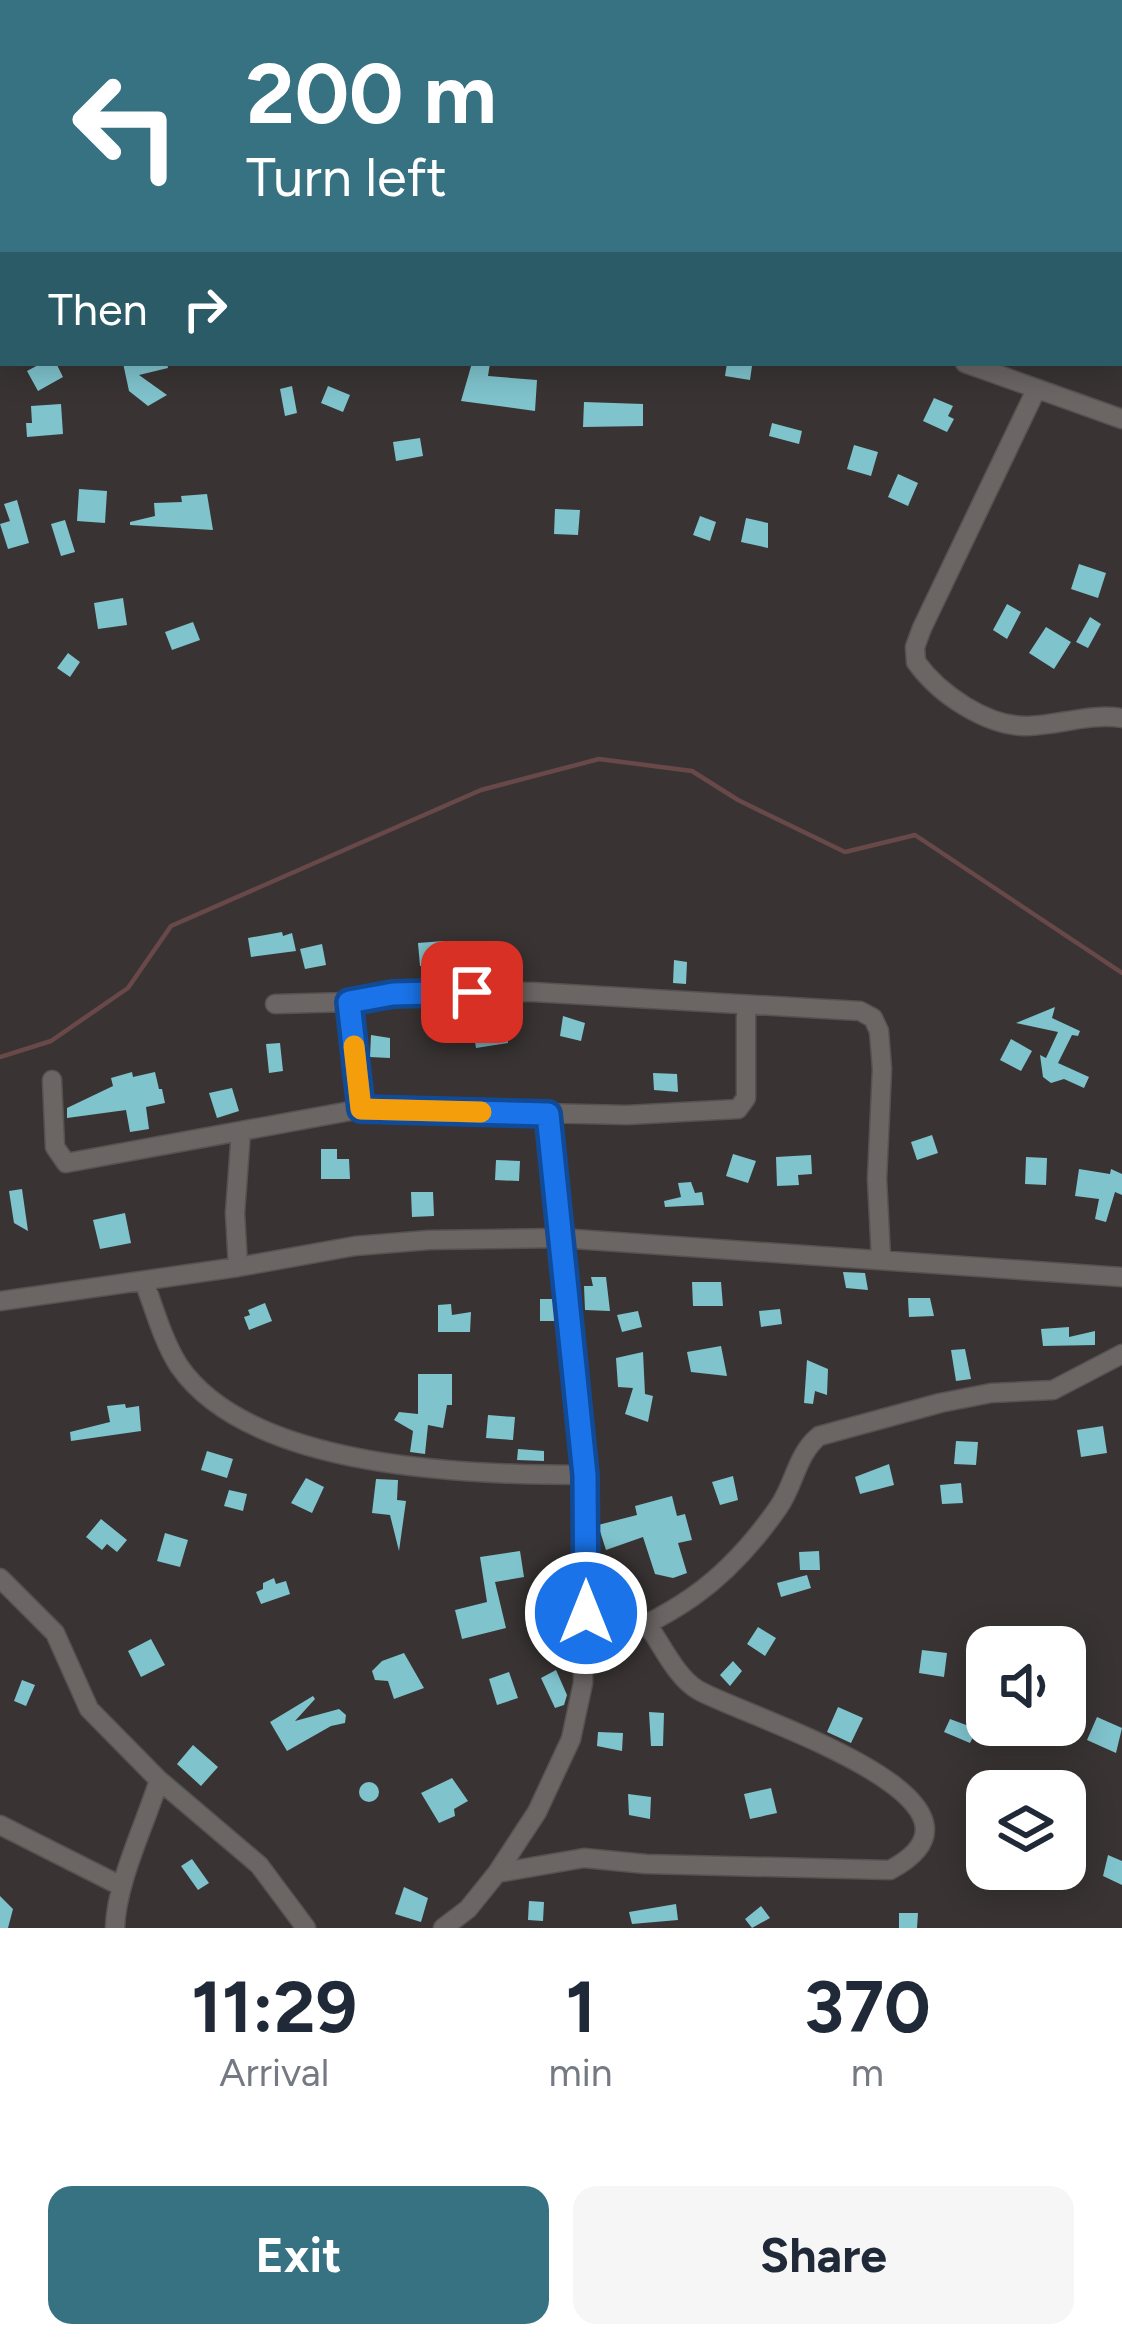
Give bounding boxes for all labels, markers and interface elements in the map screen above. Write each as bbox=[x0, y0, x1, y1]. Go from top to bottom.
text: 200 m bbox=[246, 43, 497, 144]
icon: left bbox=[48, 48, 204, 204]
text: Turn left bbox=[246, 145, 447, 210]
icon: right bbox=[172, 276, 238, 342]
text: Then bbox=[48, 282, 148, 336]
pin bbox=[421, 941, 523, 1043]
icon: arrive bbox=[439, 959, 505, 1025]
position arrow bbox=[523, 1550, 649, 1676]
map controls bbox=[966, 1626, 1086, 1890]
button: sound bbox=[966, 1626, 1086, 1746]
button: layers bbox=[966, 1770, 1086, 1890]
text: 11:29 bbox=[191, 1964, 357, 2050]
text: 1 bbox=[565, 1964, 596, 2050]
text: 370 bbox=[804, 1964, 931, 2050]
text: Arrival bbox=[219, 2049, 329, 2096]
text: min bbox=[549, 2049, 613, 2096]
text: m bbox=[851, 2049, 884, 2096]
button: Exit bbox=[48, 2186, 549, 2324]
button: Share bbox=[573, 2186, 1074, 2324]

